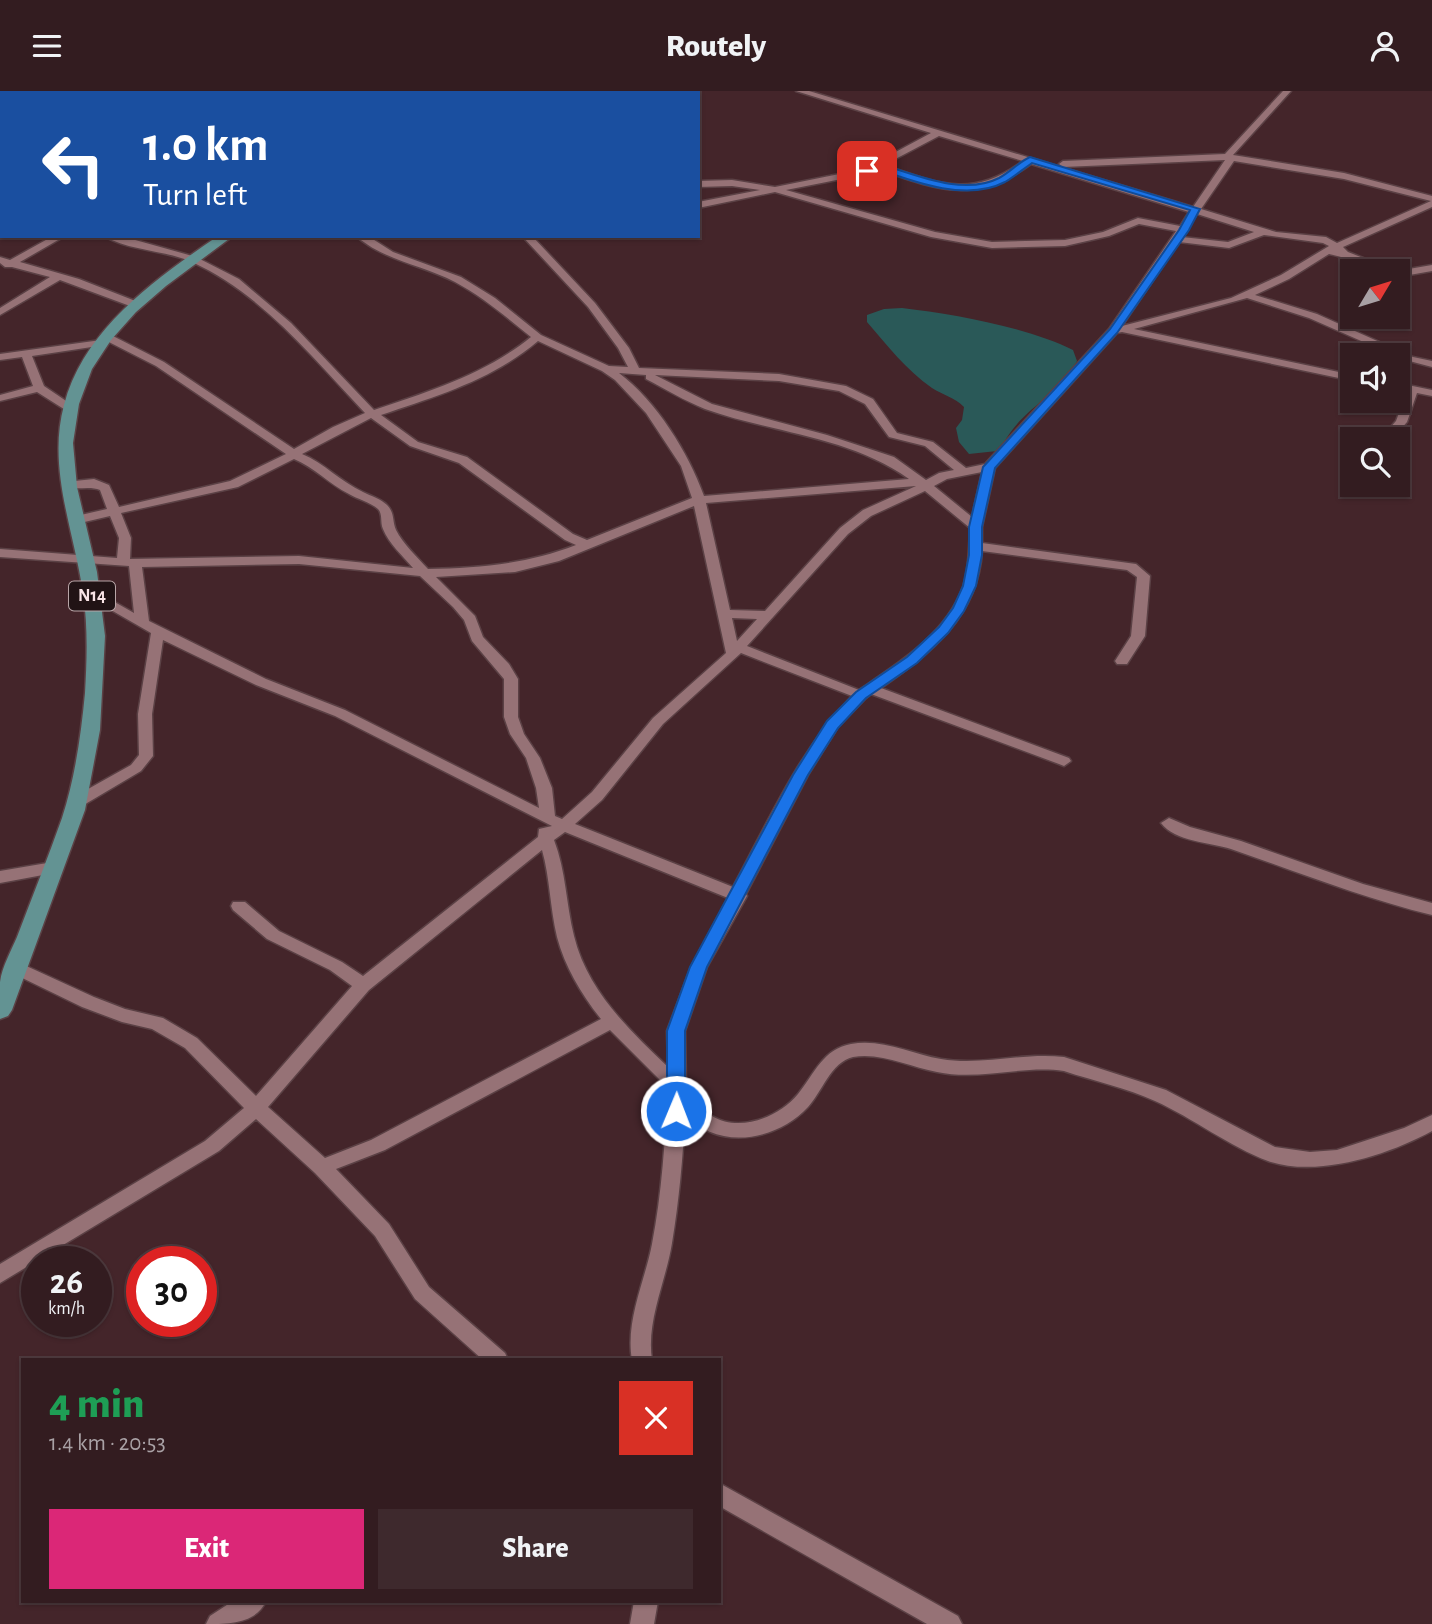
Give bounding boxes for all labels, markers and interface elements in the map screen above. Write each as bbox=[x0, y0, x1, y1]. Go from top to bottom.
icon: menu bbox=[28, 27, 66, 65]
icon: person bbox=[1366, 27, 1404, 65]
text: Routely bbox=[666, 30, 766, 62]
icon: left bbox=[28, 119, 119, 210]
text: 1.0 km bbox=[143, 121, 269, 170]
pin bbox=[837, 141, 897, 201]
icon: arrive bbox=[848, 152, 886, 190]
text: Turn left bbox=[143, 179, 247, 211]
north arrow bbox=[1340, 259, 1410, 329]
map controls bbox=[1340, 259, 1410, 497]
button: sound bbox=[1340, 343, 1410, 413]
button: search bbox=[1340, 427, 1410, 497]
road number: N14 bbox=[69, 581, 115, 611]
position arrow bbox=[639, 1074, 713, 1148]
speed limit sign: 30 bbox=[126, 1246, 217, 1337]
text: 26 bbox=[50, 1265, 83, 1300]
text: km/h bbox=[48, 1300, 85, 1318]
button: close bbox=[619, 1381, 693, 1455]
text: 4 min bbox=[49, 1383, 145, 1425]
text: 1.4 km · 20:53 bbox=[49, 1432, 166, 1455]
button: Exit bbox=[49, 1509, 364, 1589]
button: Share bbox=[378, 1509, 693, 1589]

